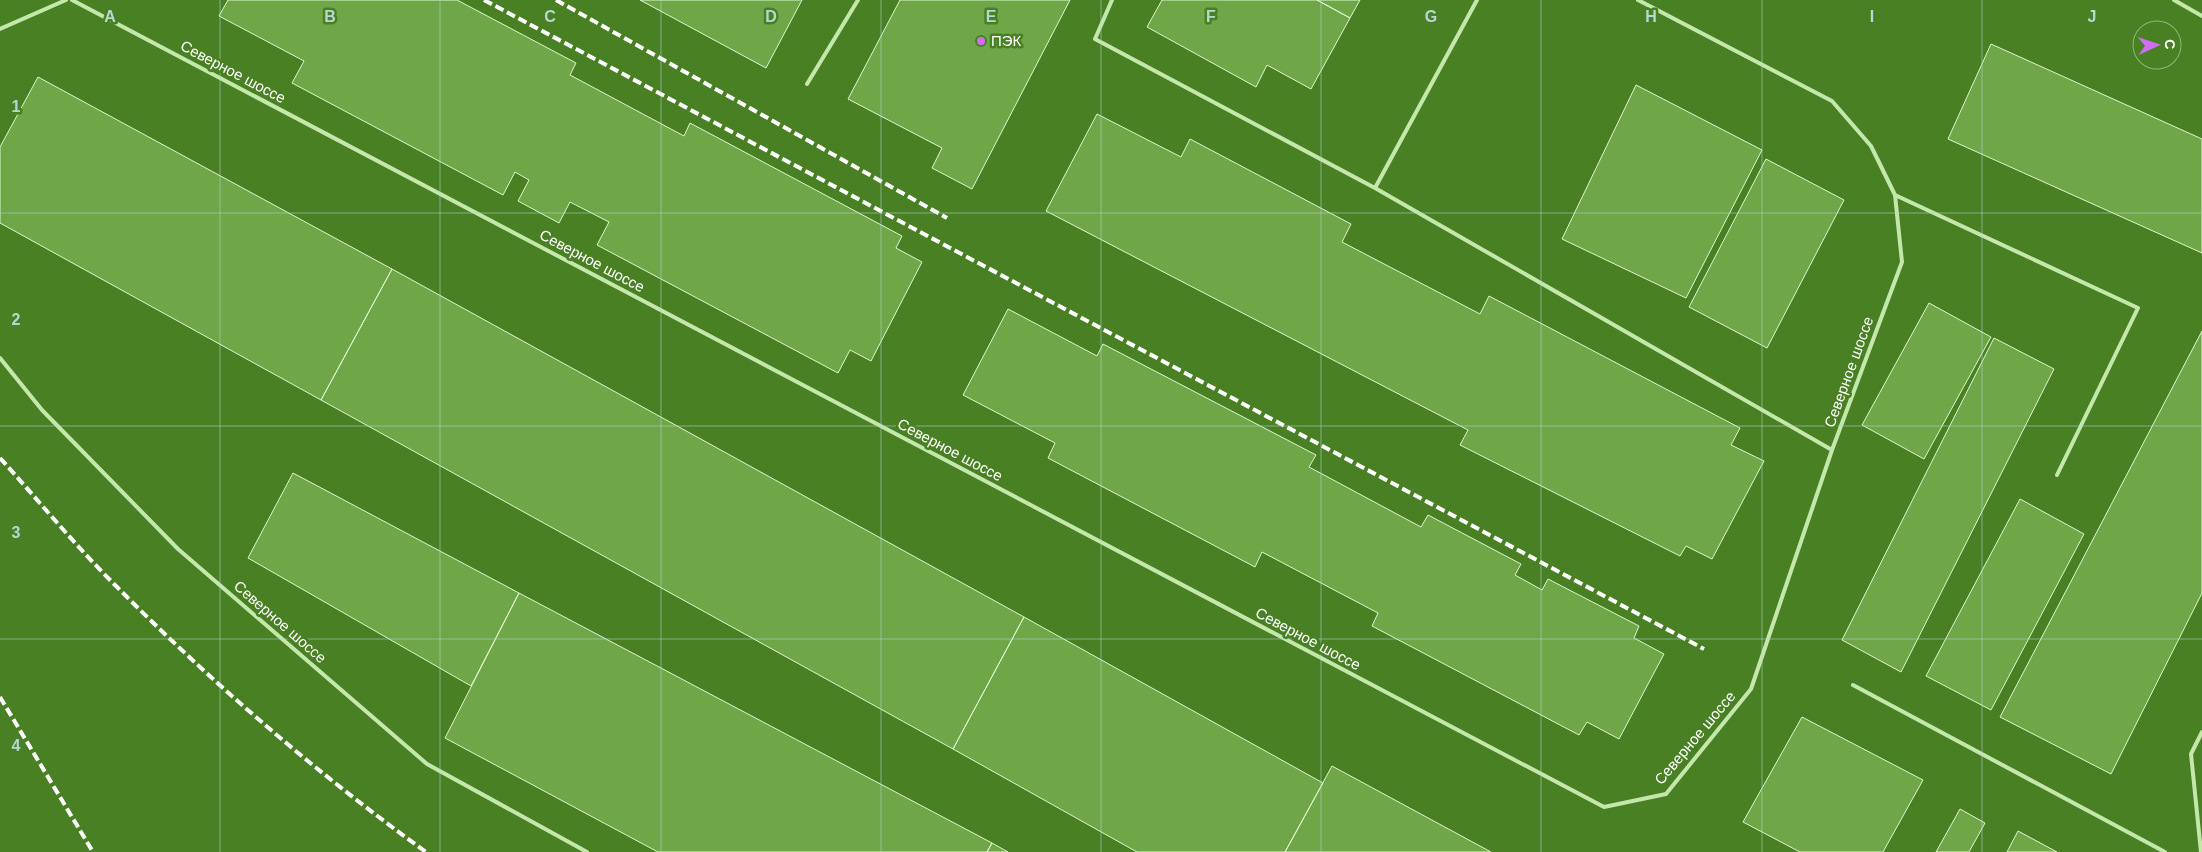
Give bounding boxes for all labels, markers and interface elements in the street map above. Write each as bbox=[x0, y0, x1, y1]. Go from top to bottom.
text: A bbox=[104, 8, 116, 25]
text: B bbox=[324, 8, 336, 25]
text: C bbox=[544, 8, 556, 25]
text: D bbox=[765, 8, 777, 25]
text: E bbox=[986, 8, 997, 25]
text: F bbox=[1206, 8, 1216, 25]
text: G bbox=[1425, 8, 1437, 25]
text: H bbox=[1645, 8, 1657, 25]
text: I bbox=[1870, 8, 1874, 25]
text: J bbox=[2088, 8, 2096, 25]
north arrow bbox=[2132, 20, 2182, 70]
place label: ПЭК bbox=[991, 32, 1022, 49]
marker: ПЭК bbox=[975, 35, 987, 47]
street label: Северное шоссе bbox=[178, 37, 289, 106]
text: С bbox=[2162, 39, 2178, 50]
text: 1 bbox=[12, 98, 21, 115]
street label: Северное шоссе bbox=[537, 226, 648, 295]
text: 2 bbox=[12, 311, 21, 328]
street label: Северное шоссе bbox=[1821, 314, 1876, 429]
street label: Северное шоссе bbox=[895, 415, 1006, 484]
text: 3 bbox=[12, 524, 21, 541]
street label: Северное шоссе bbox=[231, 577, 330, 666]
street label: Северное шоссе bbox=[1253, 604, 1364, 673]
street label: Северное шоссе bbox=[1651, 688, 1739, 788]
text: 4 bbox=[12, 737, 21, 754]

